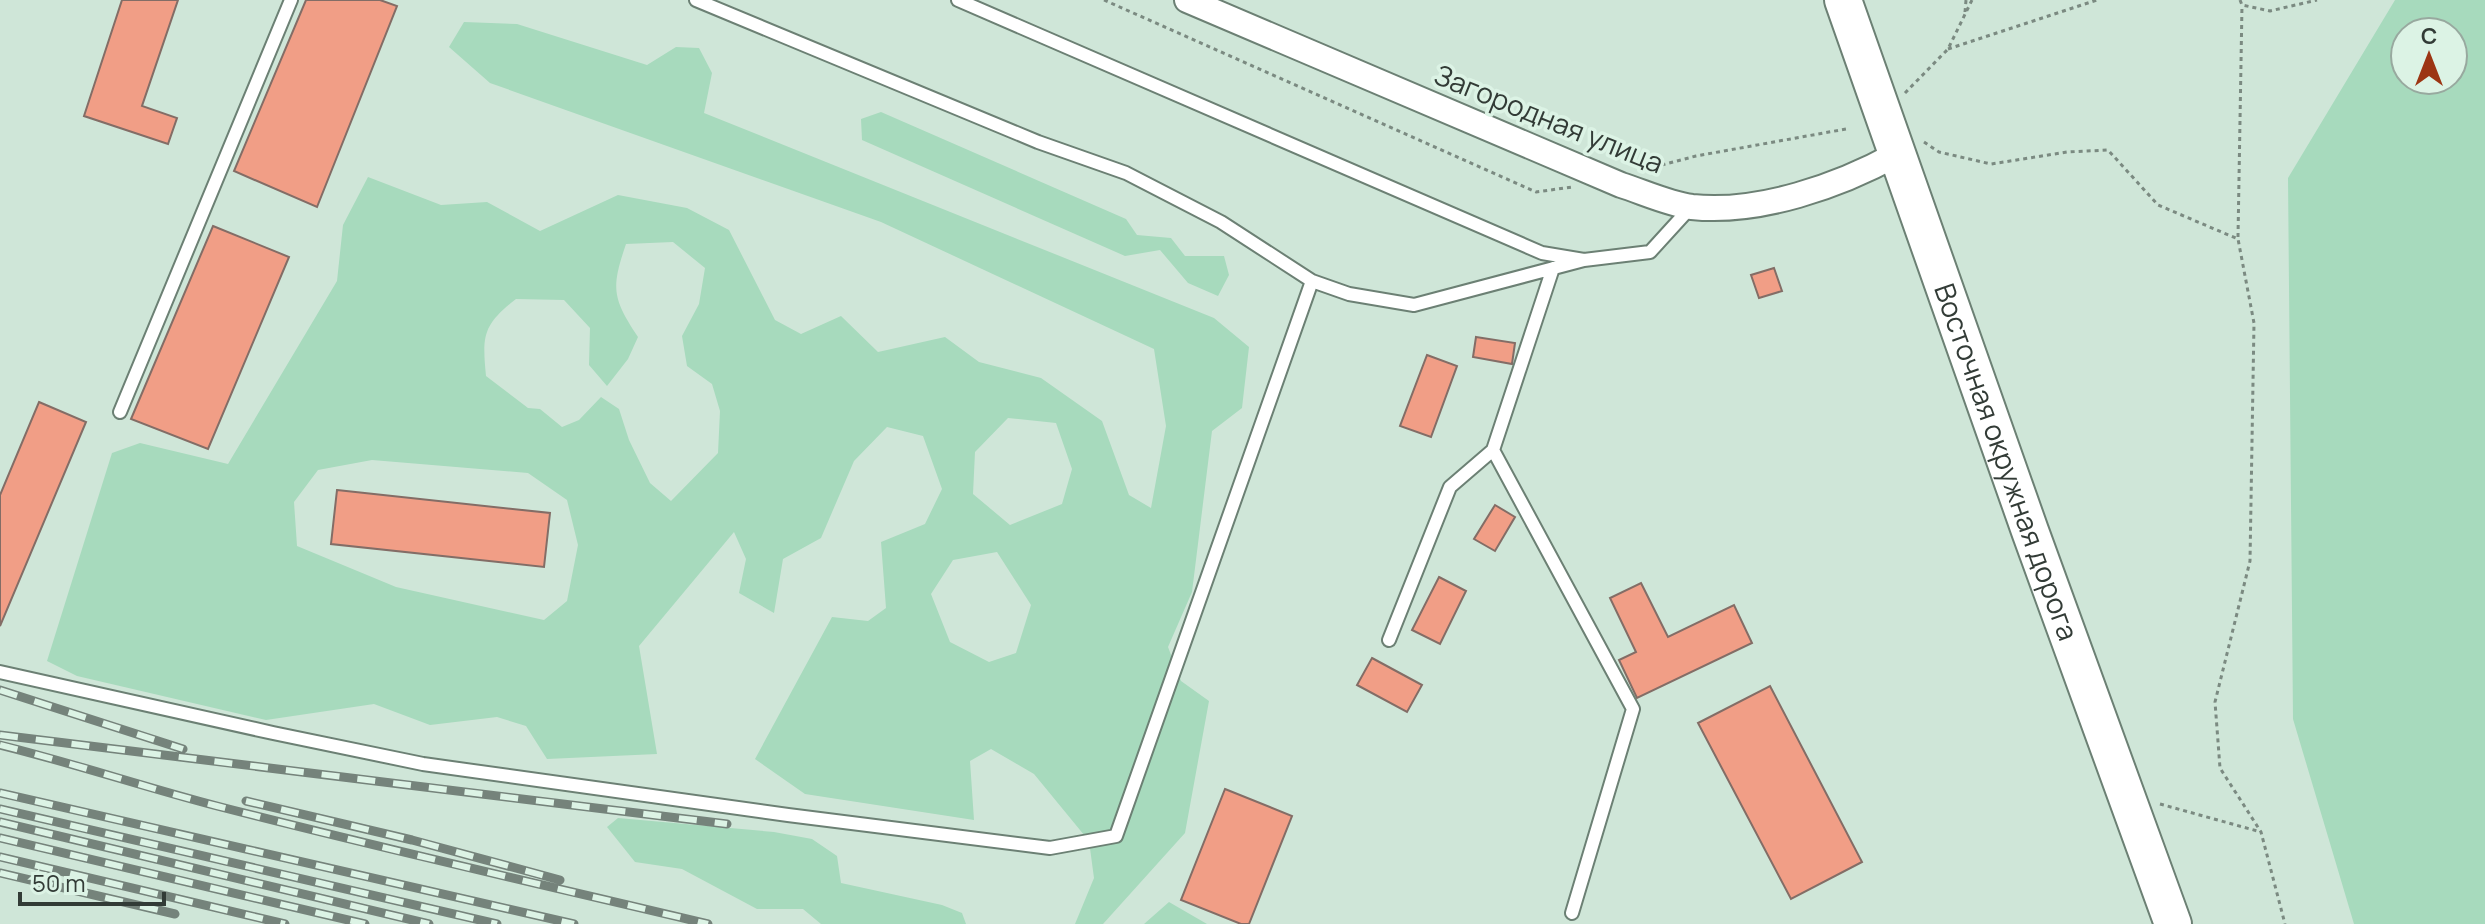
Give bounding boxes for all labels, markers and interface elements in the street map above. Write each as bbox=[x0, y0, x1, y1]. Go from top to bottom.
north arrow bbox=[2389, 16, 2469, 96]
text: С bbox=[2421, 21, 2437, 51]
street label: Загородная улица bbox=[1429, 55, 1669, 181]
street label: Восточная окружная дорога bbox=[1926, 278, 2088, 645]
scale bar bbox=[20, 856, 164, 906]
text: 50 m bbox=[32, 866, 86, 899]

